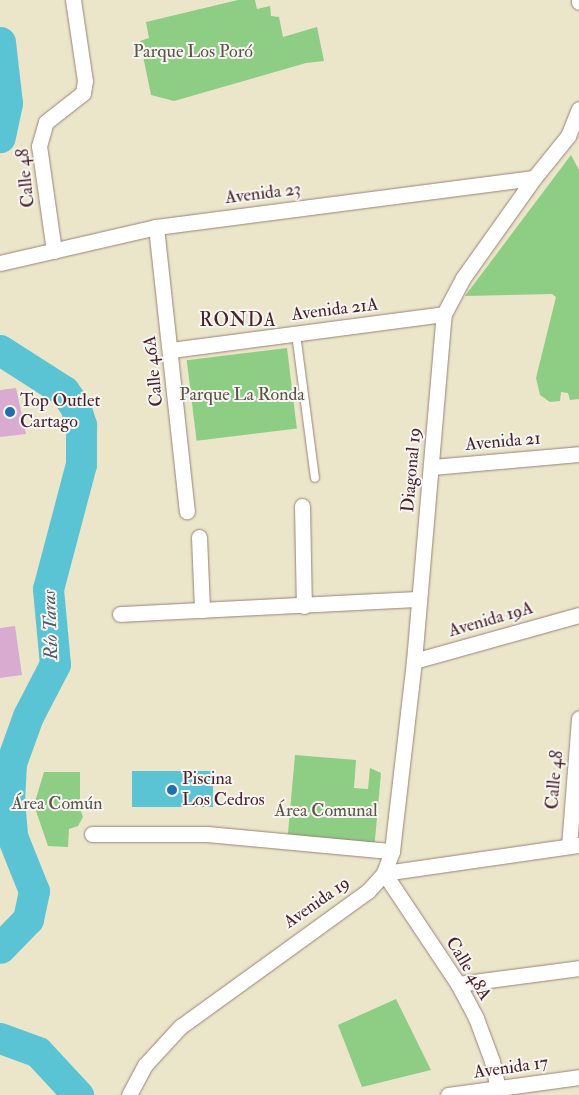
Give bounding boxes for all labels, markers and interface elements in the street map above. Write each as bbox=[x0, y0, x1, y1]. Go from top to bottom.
park label: Parque Los Poró bbox=[133, 41, 253, 63]
street label: Calle 48 bbox=[12, 147, 40, 209]
street label: Avenida 23 bbox=[224, 179, 302, 209]
street label: Avenida 21A bbox=[290, 294, 380, 326]
district label: RONDA bbox=[199, 310, 277, 332]
street label: Calle 46A bbox=[140, 334, 168, 408]
park label: Parque La Ronda bbox=[179, 384, 305, 406]
place label: Top Outlet Cartago bbox=[20, 391, 100, 434]
marker: Top Outlet Cartago bbox=[4, 406, 16, 418]
street label: Diagonal 19 bbox=[398, 427, 426, 513]
street label: Avenida 21 bbox=[464, 428, 542, 456]
water label: Río Taras bbox=[38, 590, 64, 660]
street label: Avenida 19A bbox=[446, 598, 536, 642]
street label: Calle 48 bbox=[542, 750, 568, 810]
place label: Piscina Los Cedros bbox=[182, 769, 265, 812]
marker: Piscina Los Cedros bbox=[166, 784, 178, 796]
park label: Área Común bbox=[11, 793, 103, 815]
park label: Área Comunal bbox=[274, 800, 378, 822]
street label: Avenida 19 bbox=[280, 872, 354, 934]
street label: Calle 48A bbox=[441, 933, 495, 1005]
street label: Avenida 17 bbox=[472, 1052, 550, 1084]

